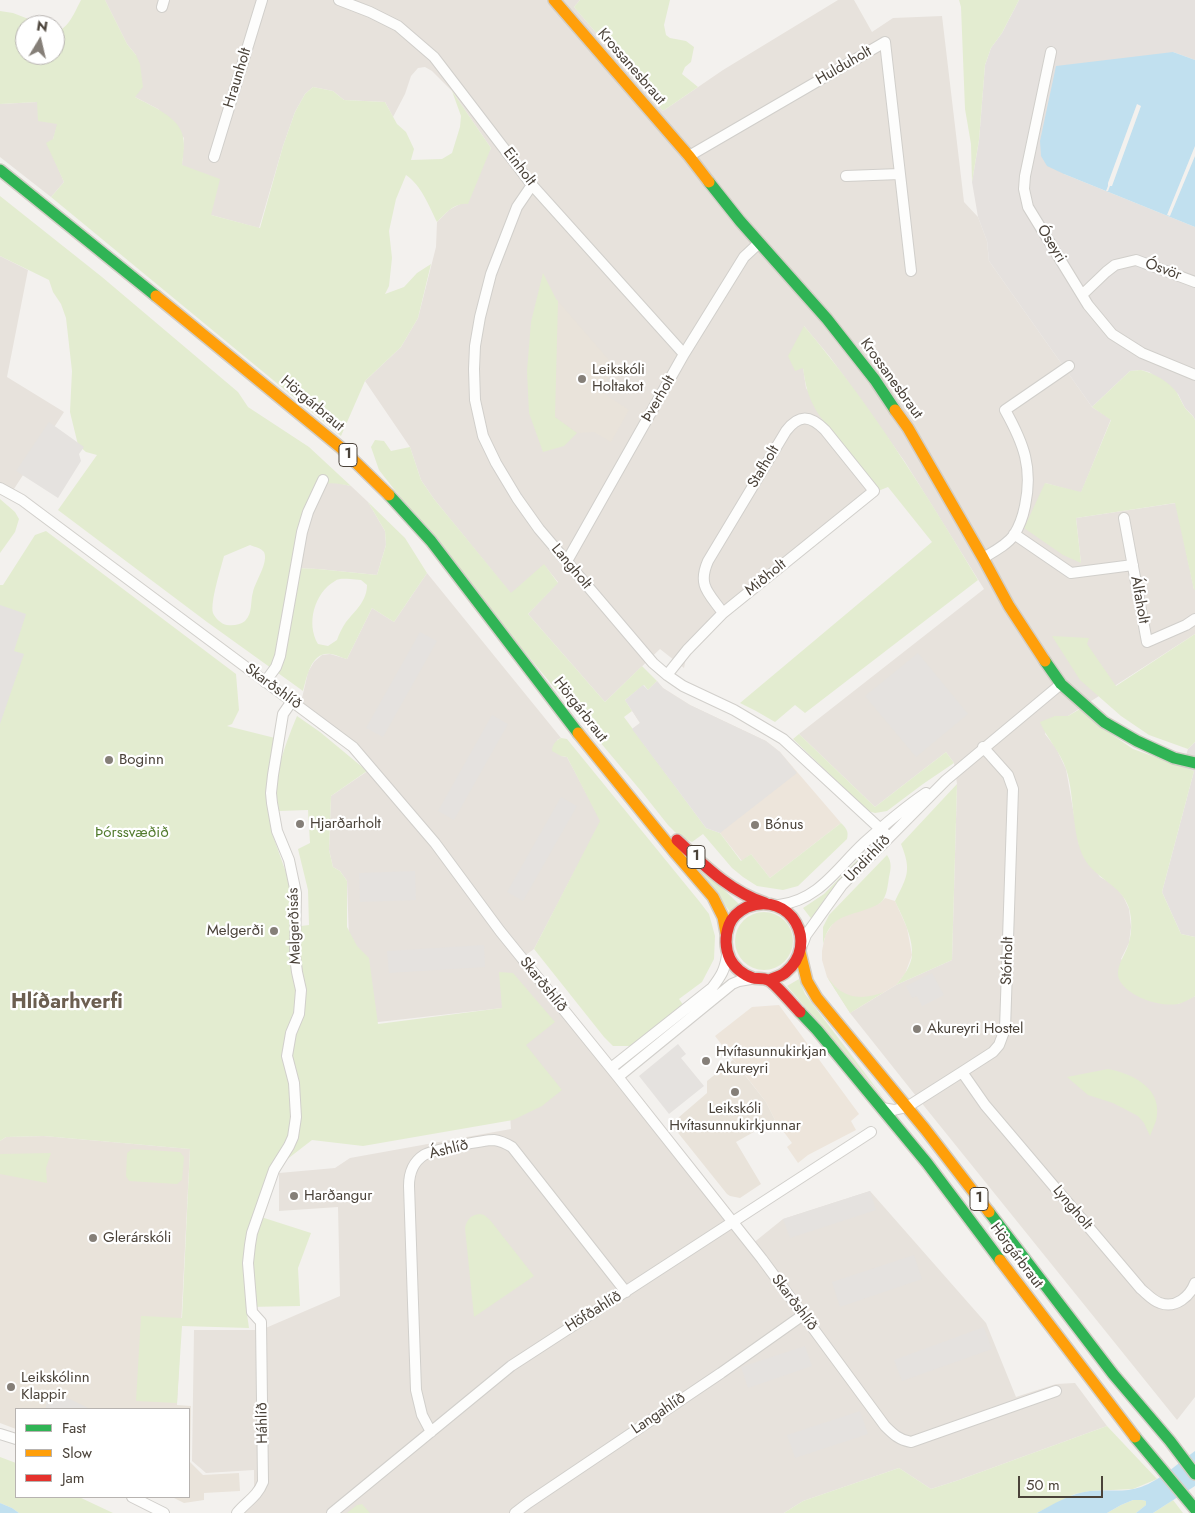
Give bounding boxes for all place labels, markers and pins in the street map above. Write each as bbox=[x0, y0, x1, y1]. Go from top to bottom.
place label: Leikskóli Holtakot bbox=[592, 361, 645, 396]
marker: Leikskóli Holtakot bbox=[576, 373, 588, 385]
place label: Boginn bbox=[119, 751, 164, 769]
marker: Boginn bbox=[103, 754, 115, 766]
place label: Hjarðarholt bbox=[310, 815, 381, 833]
place label: Bónus bbox=[765, 816, 803, 834]
marker: Hjarðarholt bbox=[294, 818, 306, 830]
marker: Bónus bbox=[749, 819, 761, 831]
place label: Melgerði bbox=[207, 922, 264, 940]
marker: Melgerði bbox=[268, 925, 280, 937]
place label: Akureyri Hostel bbox=[927, 1020, 1024, 1038]
marker: Akureyri Hostel bbox=[911, 1023, 923, 1035]
place label: Hvítasunnukirkjan Akureyri bbox=[716, 1043, 827, 1078]
marker: Hvítasunnukirkjan Akureyri bbox=[700, 1055, 712, 1067]
marker: Leikskóli Hvítasunnukirkjunnar bbox=[729, 1086, 741, 1098]
place label: Leikskóli Hvítasunnukirkjunnar bbox=[669, 1100, 801, 1135]
place label: Harðangur bbox=[304, 1187, 372, 1205]
marker: Harðangur bbox=[288, 1190, 300, 1202]
place label: Glerárskóli bbox=[103, 1229, 171, 1247]
marker: Glerárskóli bbox=[87, 1232, 99, 1244]
place label: Leikskólinn Klappir bbox=[21, 1369, 90, 1404]
marker: Leikskólinn Klappir bbox=[5, 1381, 17, 1393]

